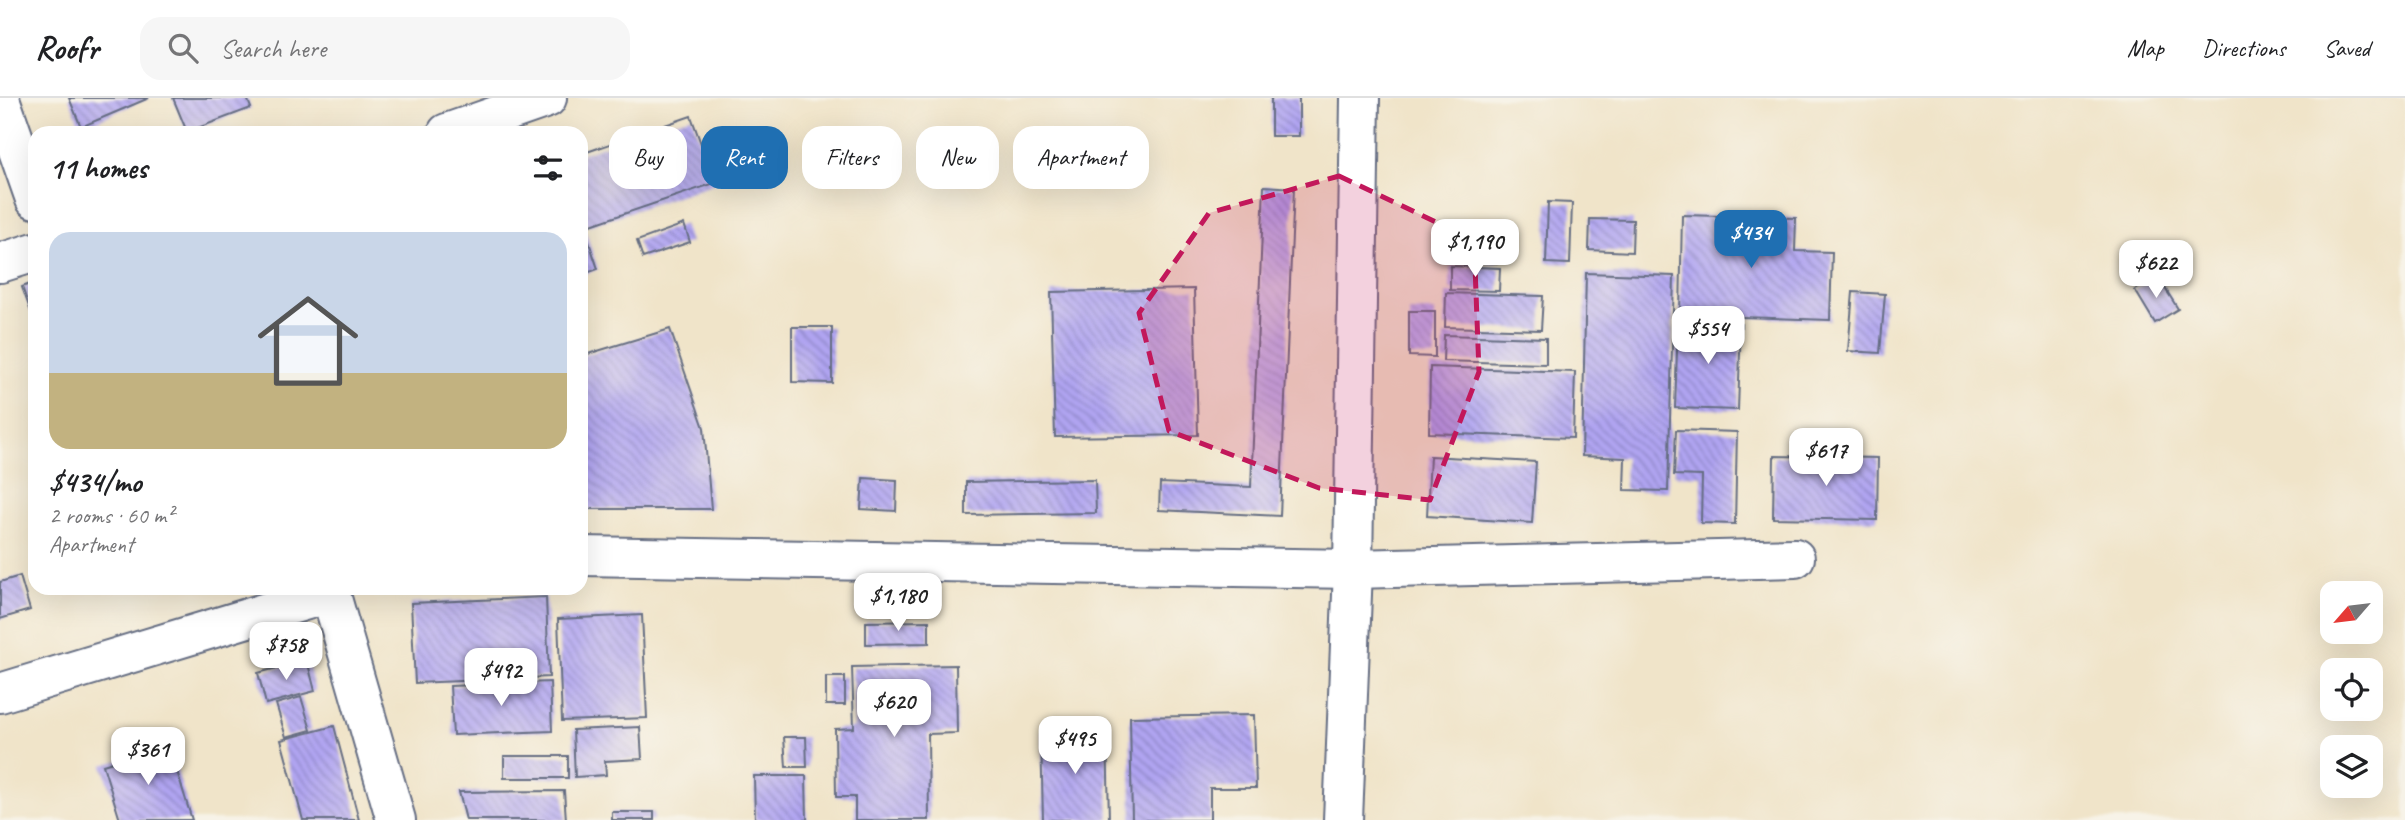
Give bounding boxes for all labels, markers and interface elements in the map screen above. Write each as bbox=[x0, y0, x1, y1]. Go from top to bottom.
search box bbox=[140, 17, 630, 80]
text: Roofr bbox=[35, 27, 98, 69]
icon: search bbox=[164, 29, 202, 67]
text: Search here bbox=[220, 32, 326, 65]
text: Map bbox=[2127, 33, 2164, 63]
text: Directions bbox=[2202, 33, 2285, 63]
text: Saved bbox=[2323, 33, 2370, 63]
chip: Buy bbox=[609, 126, 687, 189]
chip: Rent bbox=[701, 126, 788, 189]
chip: Filters bbox=[802, 126, 902, 189]
chip: New bbox=[916, 126, 999, 189]
chip: Apartment bbox=[1013, 126, 1149, 189]
text: 11 homes bbox=[49, 149, 147, 187]
icon: filters bbox=[529, 149, 567, 187]
pin: $434 bbox=[1710, 211, 1792, 270]
text: $434 bbox=[1730, 218, 1772, 247]
pin: $1,190 bbox=[1418, 220, 1532, 279]
text: $1,190 bbox=[1447, 227, 1503, 256]
pin: $622 bbox=[2115, 240, 2197, 300]
text: $622 bbox=[2135, 248, 2177, 277]
icon: home bbox=[245, 278, 371, 404]
pin: $554 bbox=[1667, 306, 1749, 366]
text: $554 bbox=[1688, 314, 1728, 343]
pin: $617 bbox=[1785, 428, 1867, 488]
text: $617 bbox=[1805, 436, 1847, 465]
text: $434/mo bbox=[49, 463, 141, 501]
text: 2 rooms · 60 m² bbox=[49, 501, 173, 530]
text: Apartment bbox=[49, 530, 134, 559]
pin: $1,180 bbox=[841, 574, 955, 633]
text: $1,180 bbox=[870, 581, 926, 610]
north arrow bbox=[2320, 581, 2384, 644]
map controls bbox=[2320, 581, 2383, 798]
pin: $758 bbox=[245, 622, 327, 682]
text: $758 bbox=[266, 630, 306, 659]
pin: $492 bbox=[460, 648, 542, 708]
text: $492 bbox=[480, 656, 522, 685]
button: locate bbox=[2320, 658, 2383, 721]
pin: $620 bbox=[853, 680, 935, 739]
text: $620 bbox=[873, 687, 915, 716]
pin: $495 bbox=[1034, 716, 1116, 776]
text: $495 bbox=[1055, 724, 1095, 753]
pin: $361 bbox=[107, 728, 189, 787]
text: $361 bbox=[127, 735, 169, 764]
button: layers bbox=[2320, 735, 2383, 798]

